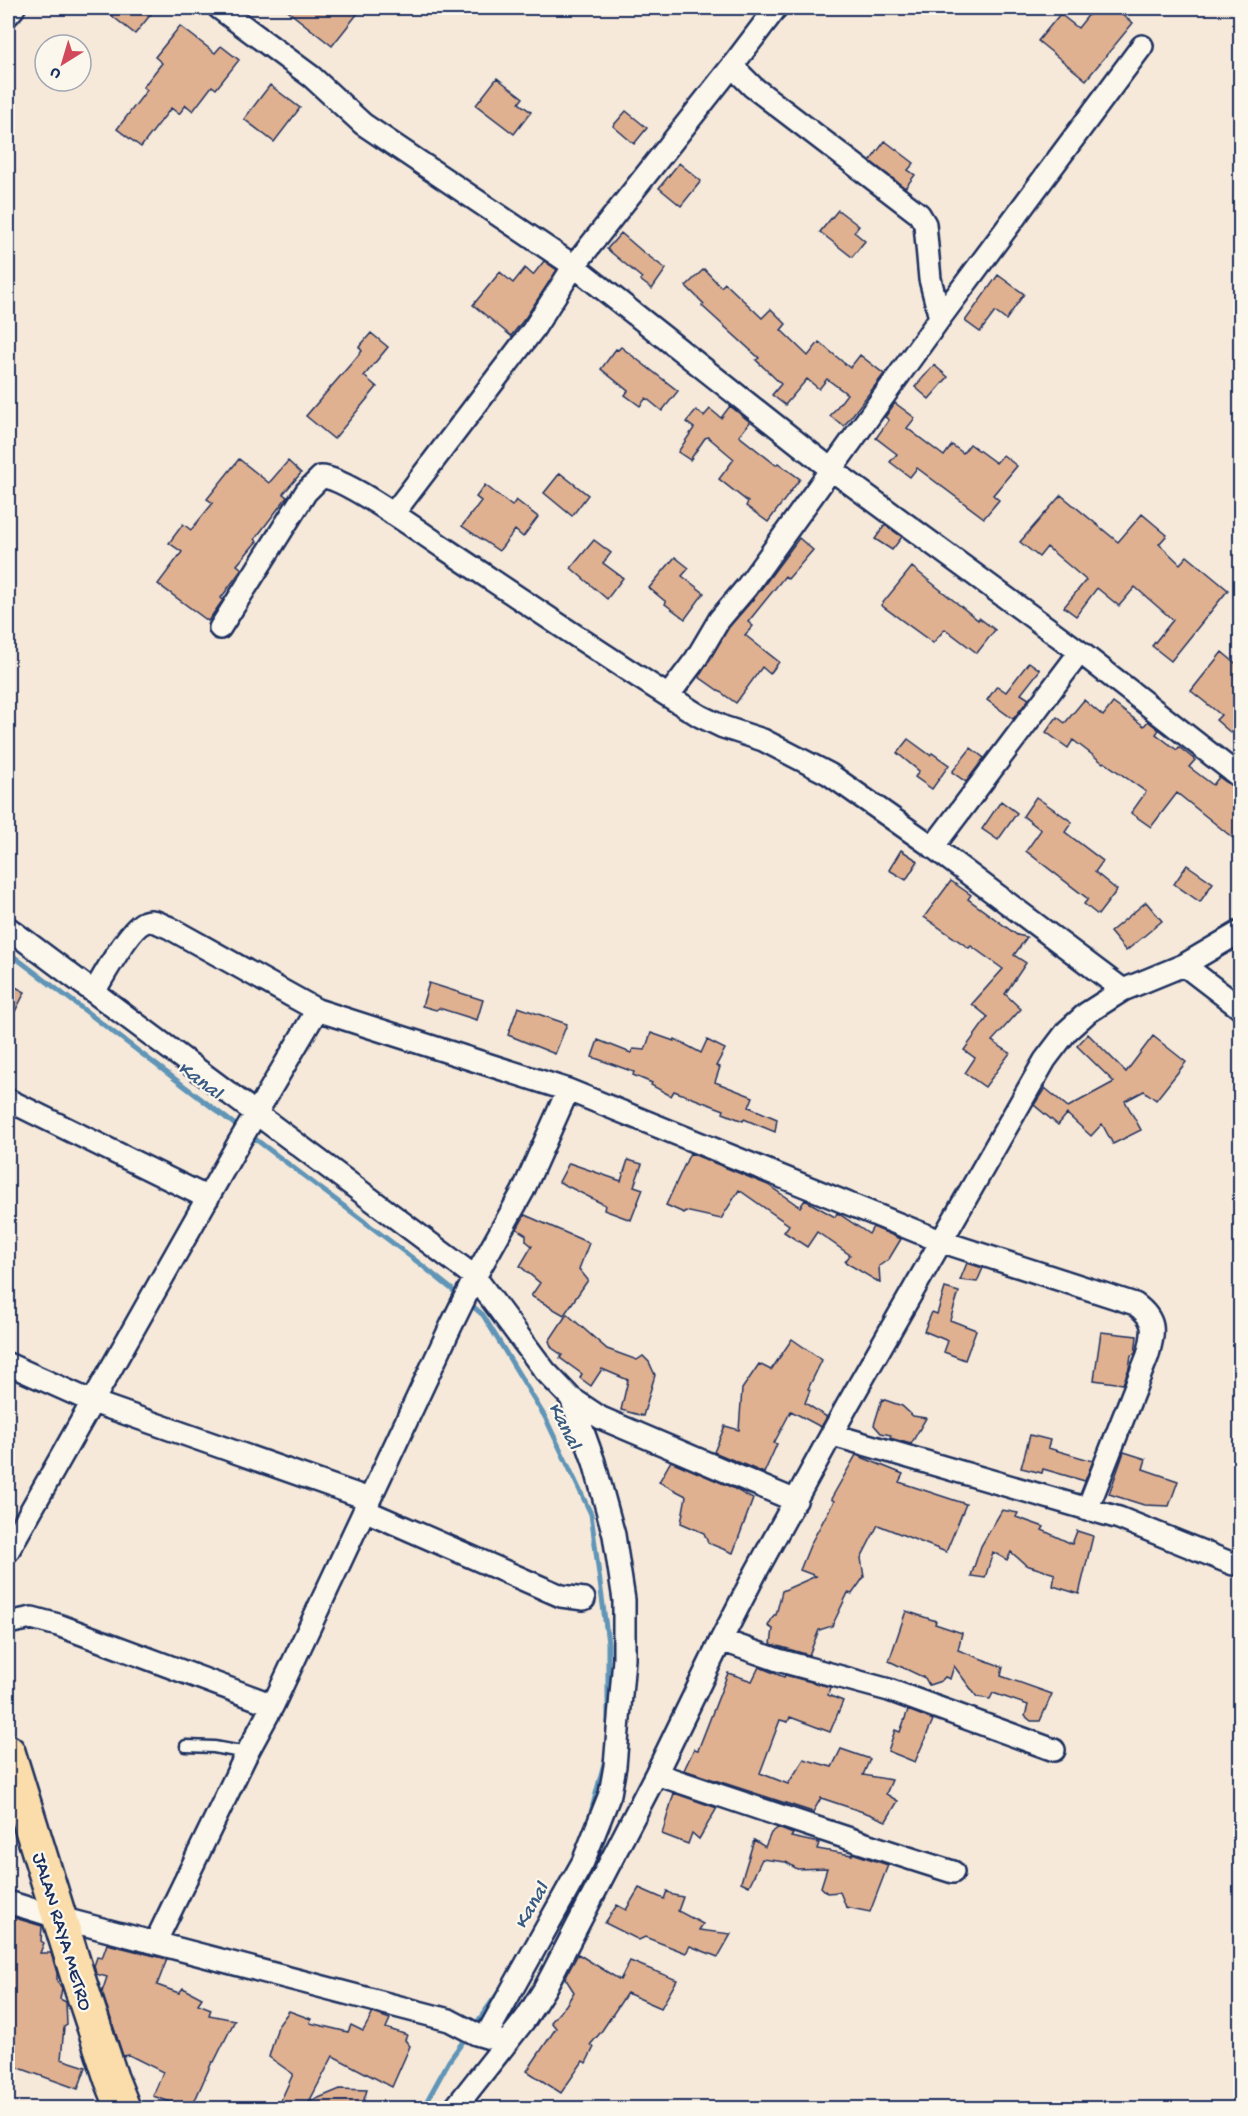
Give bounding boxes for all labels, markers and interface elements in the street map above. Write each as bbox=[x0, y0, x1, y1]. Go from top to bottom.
north arrow bbox=[33, 33, 93, 93]
text: U bbox=[46, 61, 65, 83]
water label: Kanal bbox=[172, 1057, 227, 1107]
water label: Kanal bbox=[541, 1399, 586, 1456]
street label: JALAN RAYA METRO bbox=[26, 1850, 96, 2014]
water label: Kanal bbox=[510, 1878, 557, 1934]

